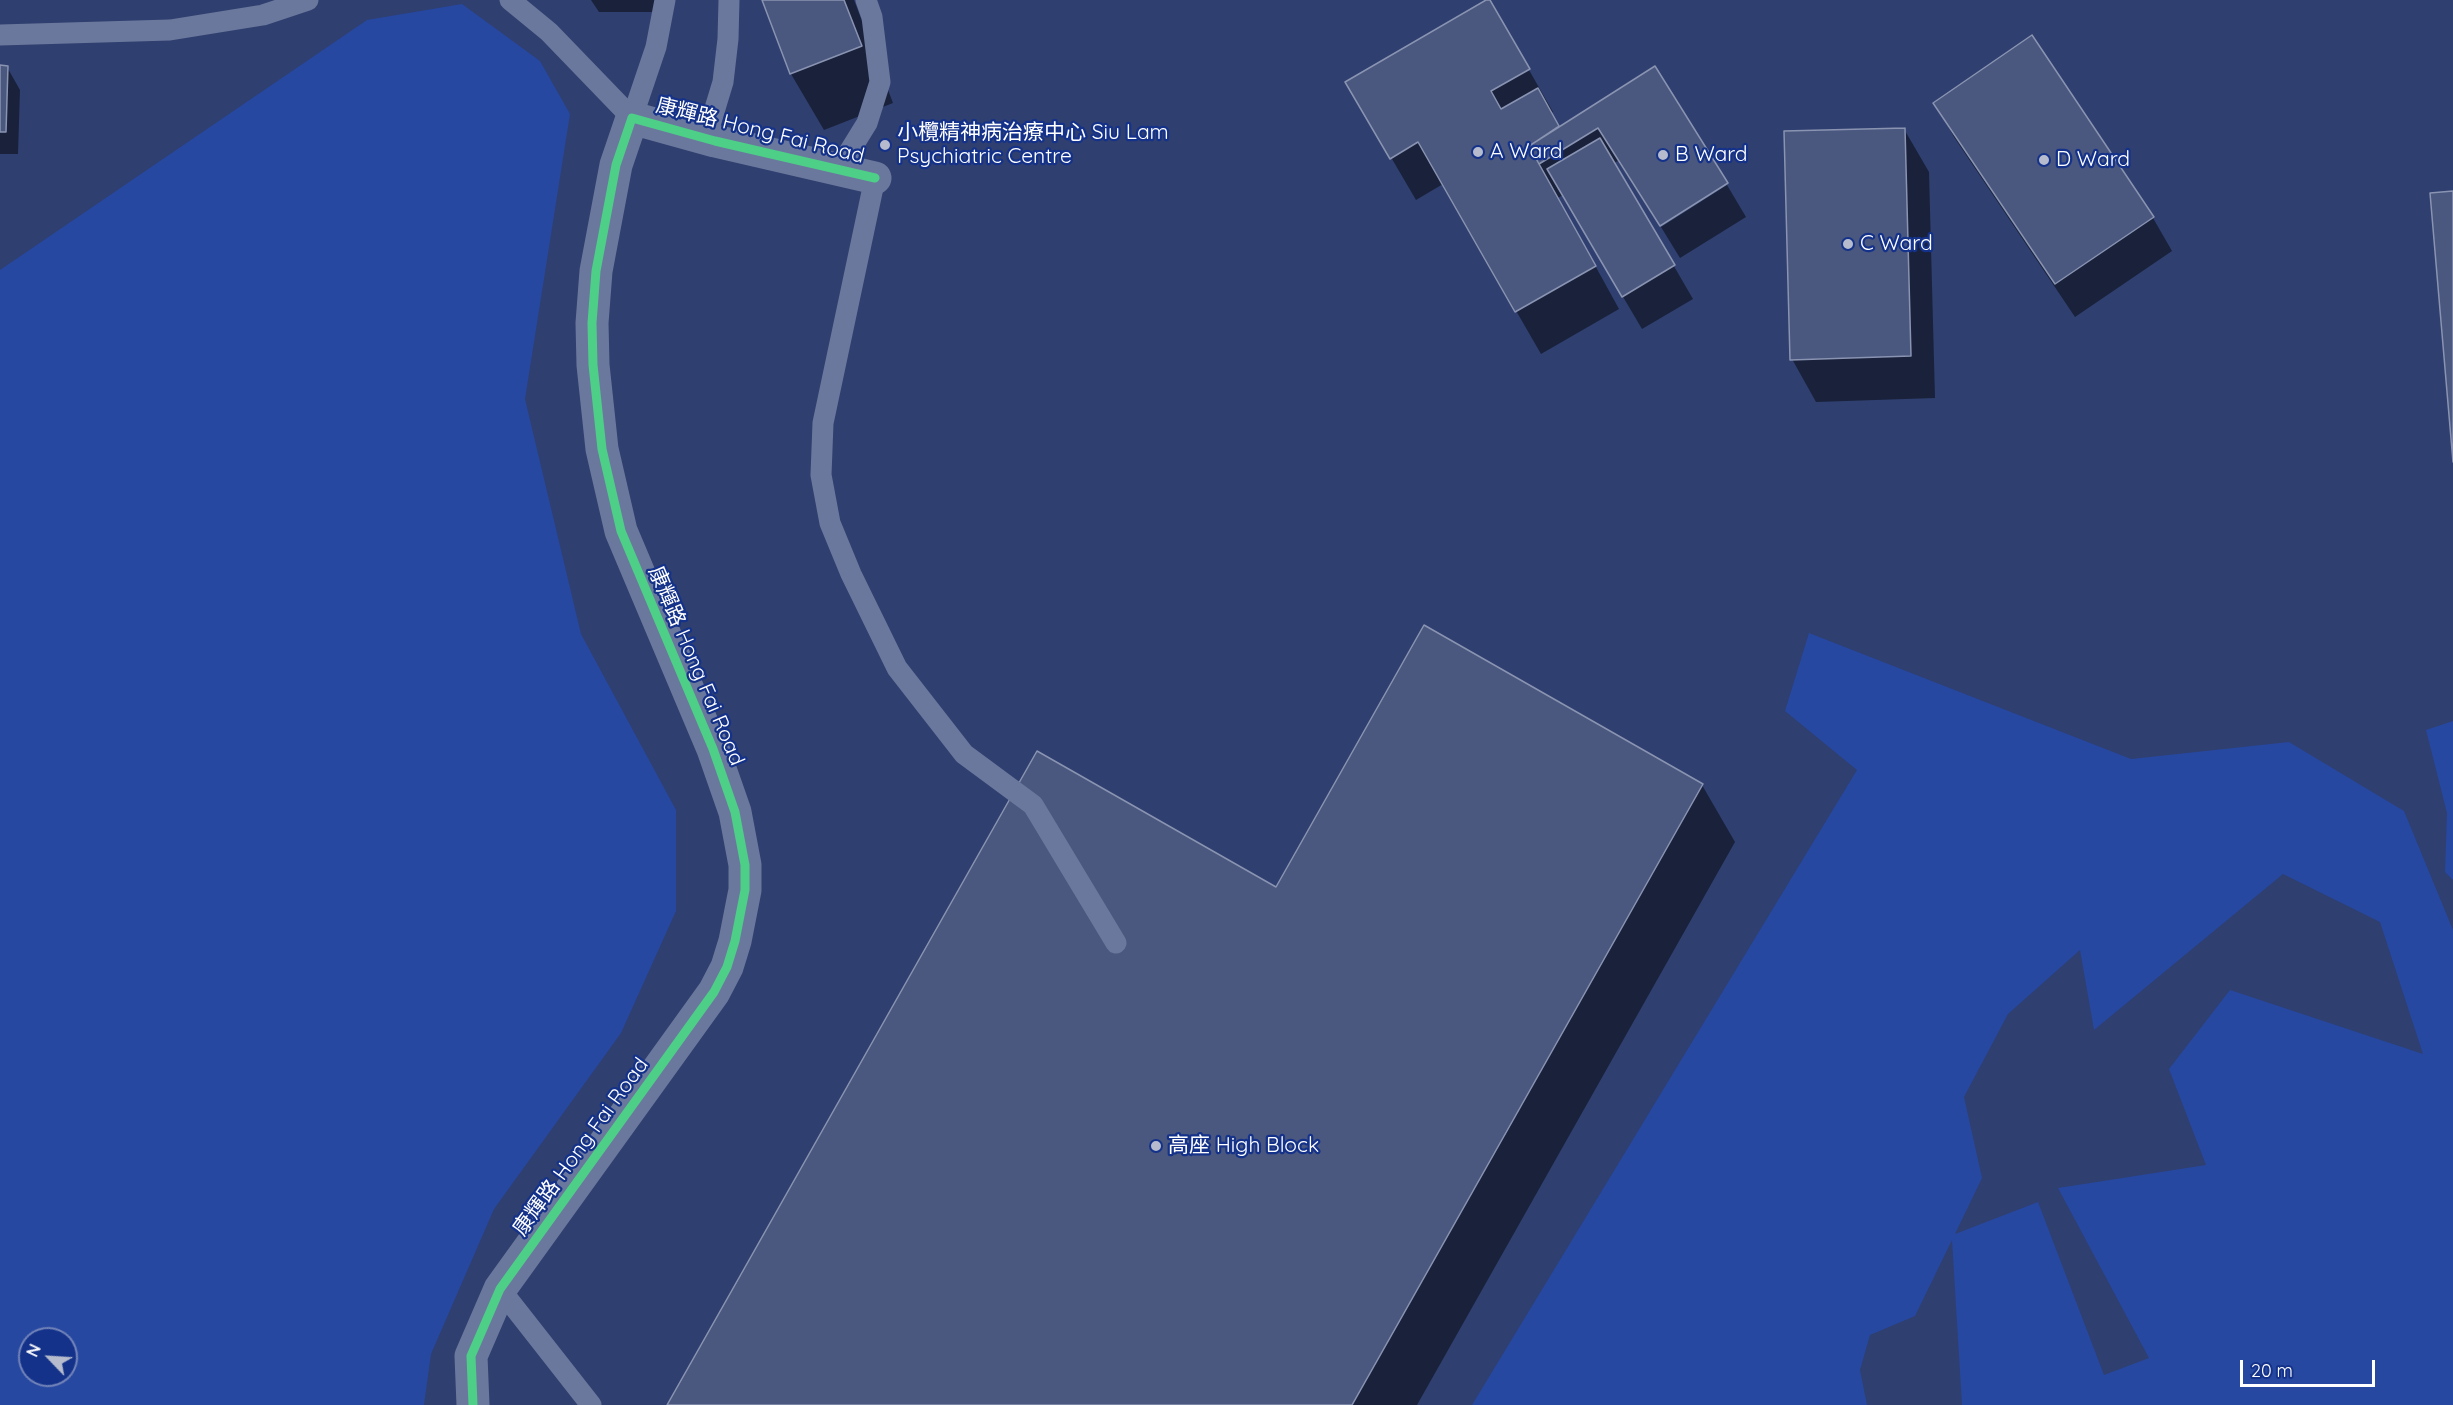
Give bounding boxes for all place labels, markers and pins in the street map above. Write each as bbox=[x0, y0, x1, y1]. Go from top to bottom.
place label: 小欖精神病治療中心 Siu Lam Psychiatric Centre bbox=[897, 120, 1169, 170]
marker: 小欖精神病治療中心 Siu Lam Psychiatric Centre bbox=[878, 138, 892, 152]
place label: A Ward bbox=[1490, 139, 1562, 165]
place label: B Ward bbox=[1675, 142, 1748, 168]
marker: A Ward bbox=[1471, 145, 1485, 159]
place label: D Ward bbox=[2056, 147, 2130, 173]
marker: B Ward bbox=[1656, 148, 1670, 162]
marker: D Ward bbox=[2037, 153, 2051, 167]
place label: C Ward bbox=[1860, 231, 1933, 257]
marker: C Ward bbox=[1841, 237, 1855, 251]
place label: 高座 High Block bbox=[1168, 1133, 1319, 1159]
marker: 高座 High Block bbox=[1149, 1139, 1163, 1153]

